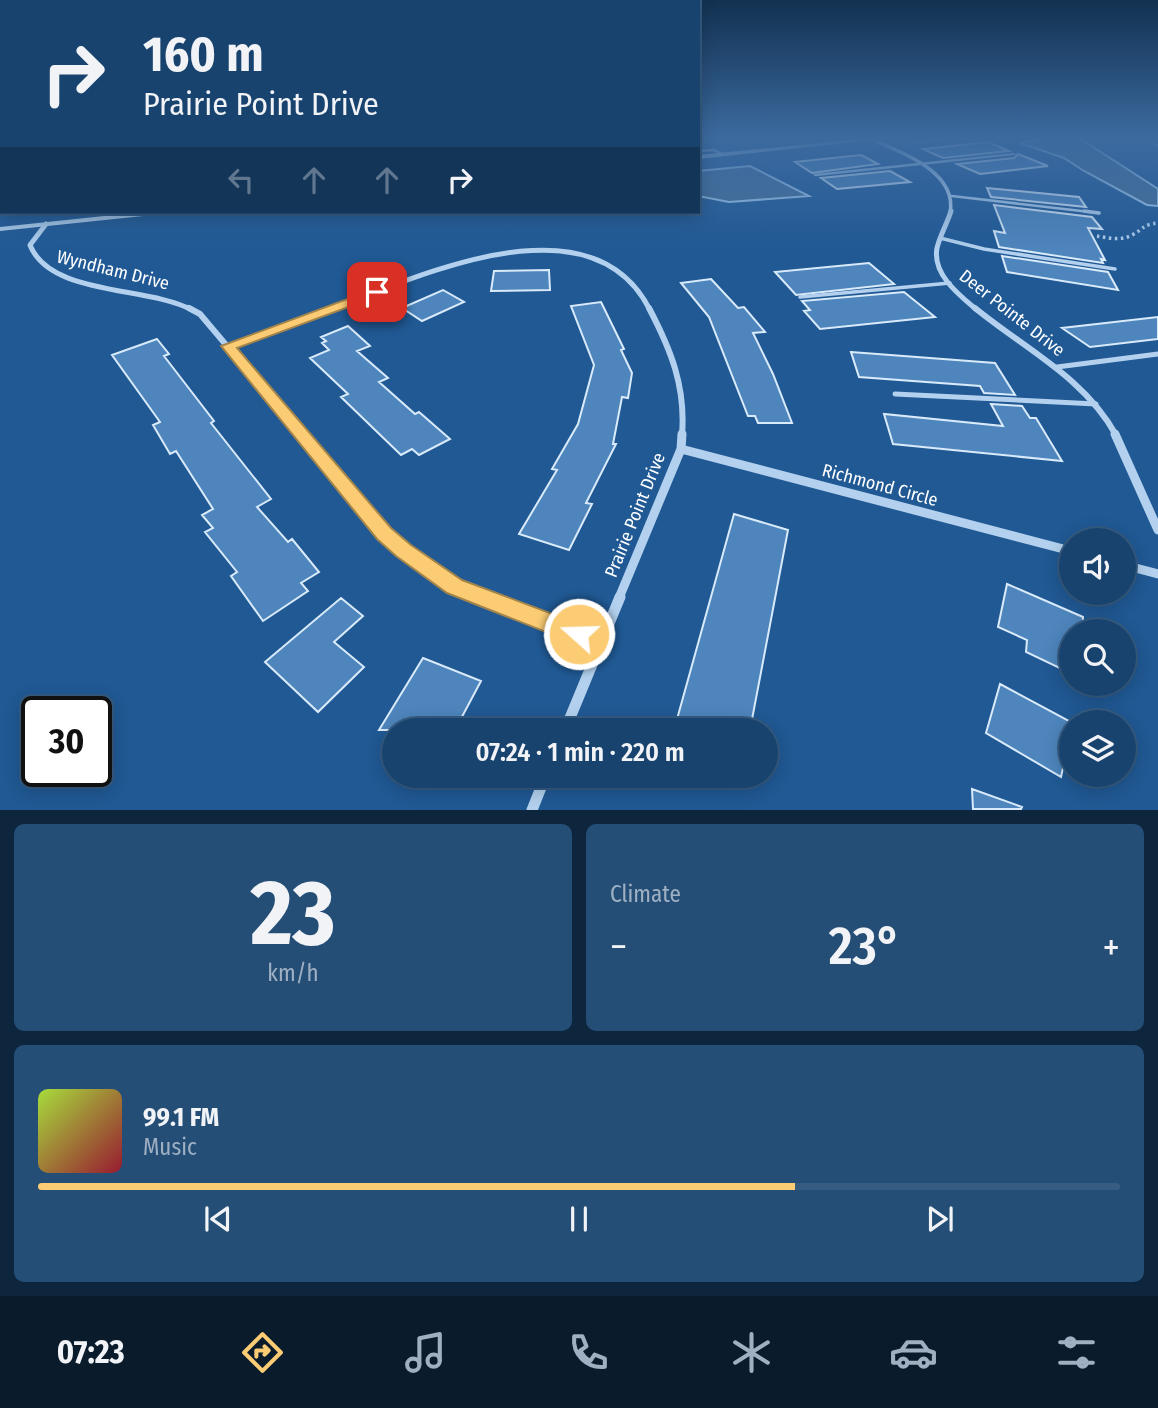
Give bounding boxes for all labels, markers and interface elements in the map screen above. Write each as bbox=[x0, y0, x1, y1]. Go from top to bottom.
text: 160 m bbox=[143, 25, 264, 84]
icon: right bbox=[28, 28, 119, 119]
text: Prairie Point Drive bbox=[143, 85, 379, 123]
icon: left bbox=[222, 161, 260, 199]
icon: ahead bbox=[295, 161, 333, 199]
icon: ahead bbox=[368, 161, 406, 199]
icon: right bbox=[441, 161, 479, 199]
street label: Wyndham Drive bbox=[54, 245, 172, 295]
pin bbox=[347, 262, 407, 322]
street label: Deer Pointe Drive bbox=[955, 265, 1069, 361]
icon: arrive bbox=[358, 273, 396, 311]
street label: Prairie Point Drive bbox=[600, 449, 670, 581]
street label: Richmond Circle bbox=[820, 459, 940, 511]
map controls bbox=[1059, 528, 1136, 787]
button: sound bbox=[1059, 528, 1136, 605]
position arrow bbox=[542, 597, 616, 671]
button: search bbox=[1059, 619, 1136, 696]
speed limit sign: 30 bbox=[21, 696, 112, 787]
button: layers bbox=[1059, 710, 1136, 787]
text: 07:24 · 1 min · 220 m bbox=[475, 737, 685, 768]
text: 23 bbox=[250, 859, 336, 968]
text: Climate bbox=[610, 880, 681, 908]
text: 23° bbox=[829, 915, 901, 978]
text: − bbox=[610, 924, 627, 970]
text: + bbox=[1103, 924, 1120, 970]
text: km/h bbox=[267, 959, 319, 987]
text: 99.1 FM bbox=[143, 1102, 219, 1133]
text: Music bbox=[143, 1133, 197, 1161]
icon: previous bbox=[199, 1200, 237, 1238]
icon: pause bbox=[560, 1200, 598, 1238]
icon: next bbox=[921, 1200, 959, 1238]
icon: directions bbox=[238, 1328, 287, 1377]
icon: music bbox=[401, 1328, 450, 1377]
icon: phone bbox=[564, 1328, 613, 1377]
icon: climate bbox=[727, 1328, 776, 1377]
icon: car bbox=[889, 1328, 938, 1377]
icon: filters bbox=[1052, 1328, 1101, 1377]
text: 07:23 bbox=[57, 1333, 125, 1371]

